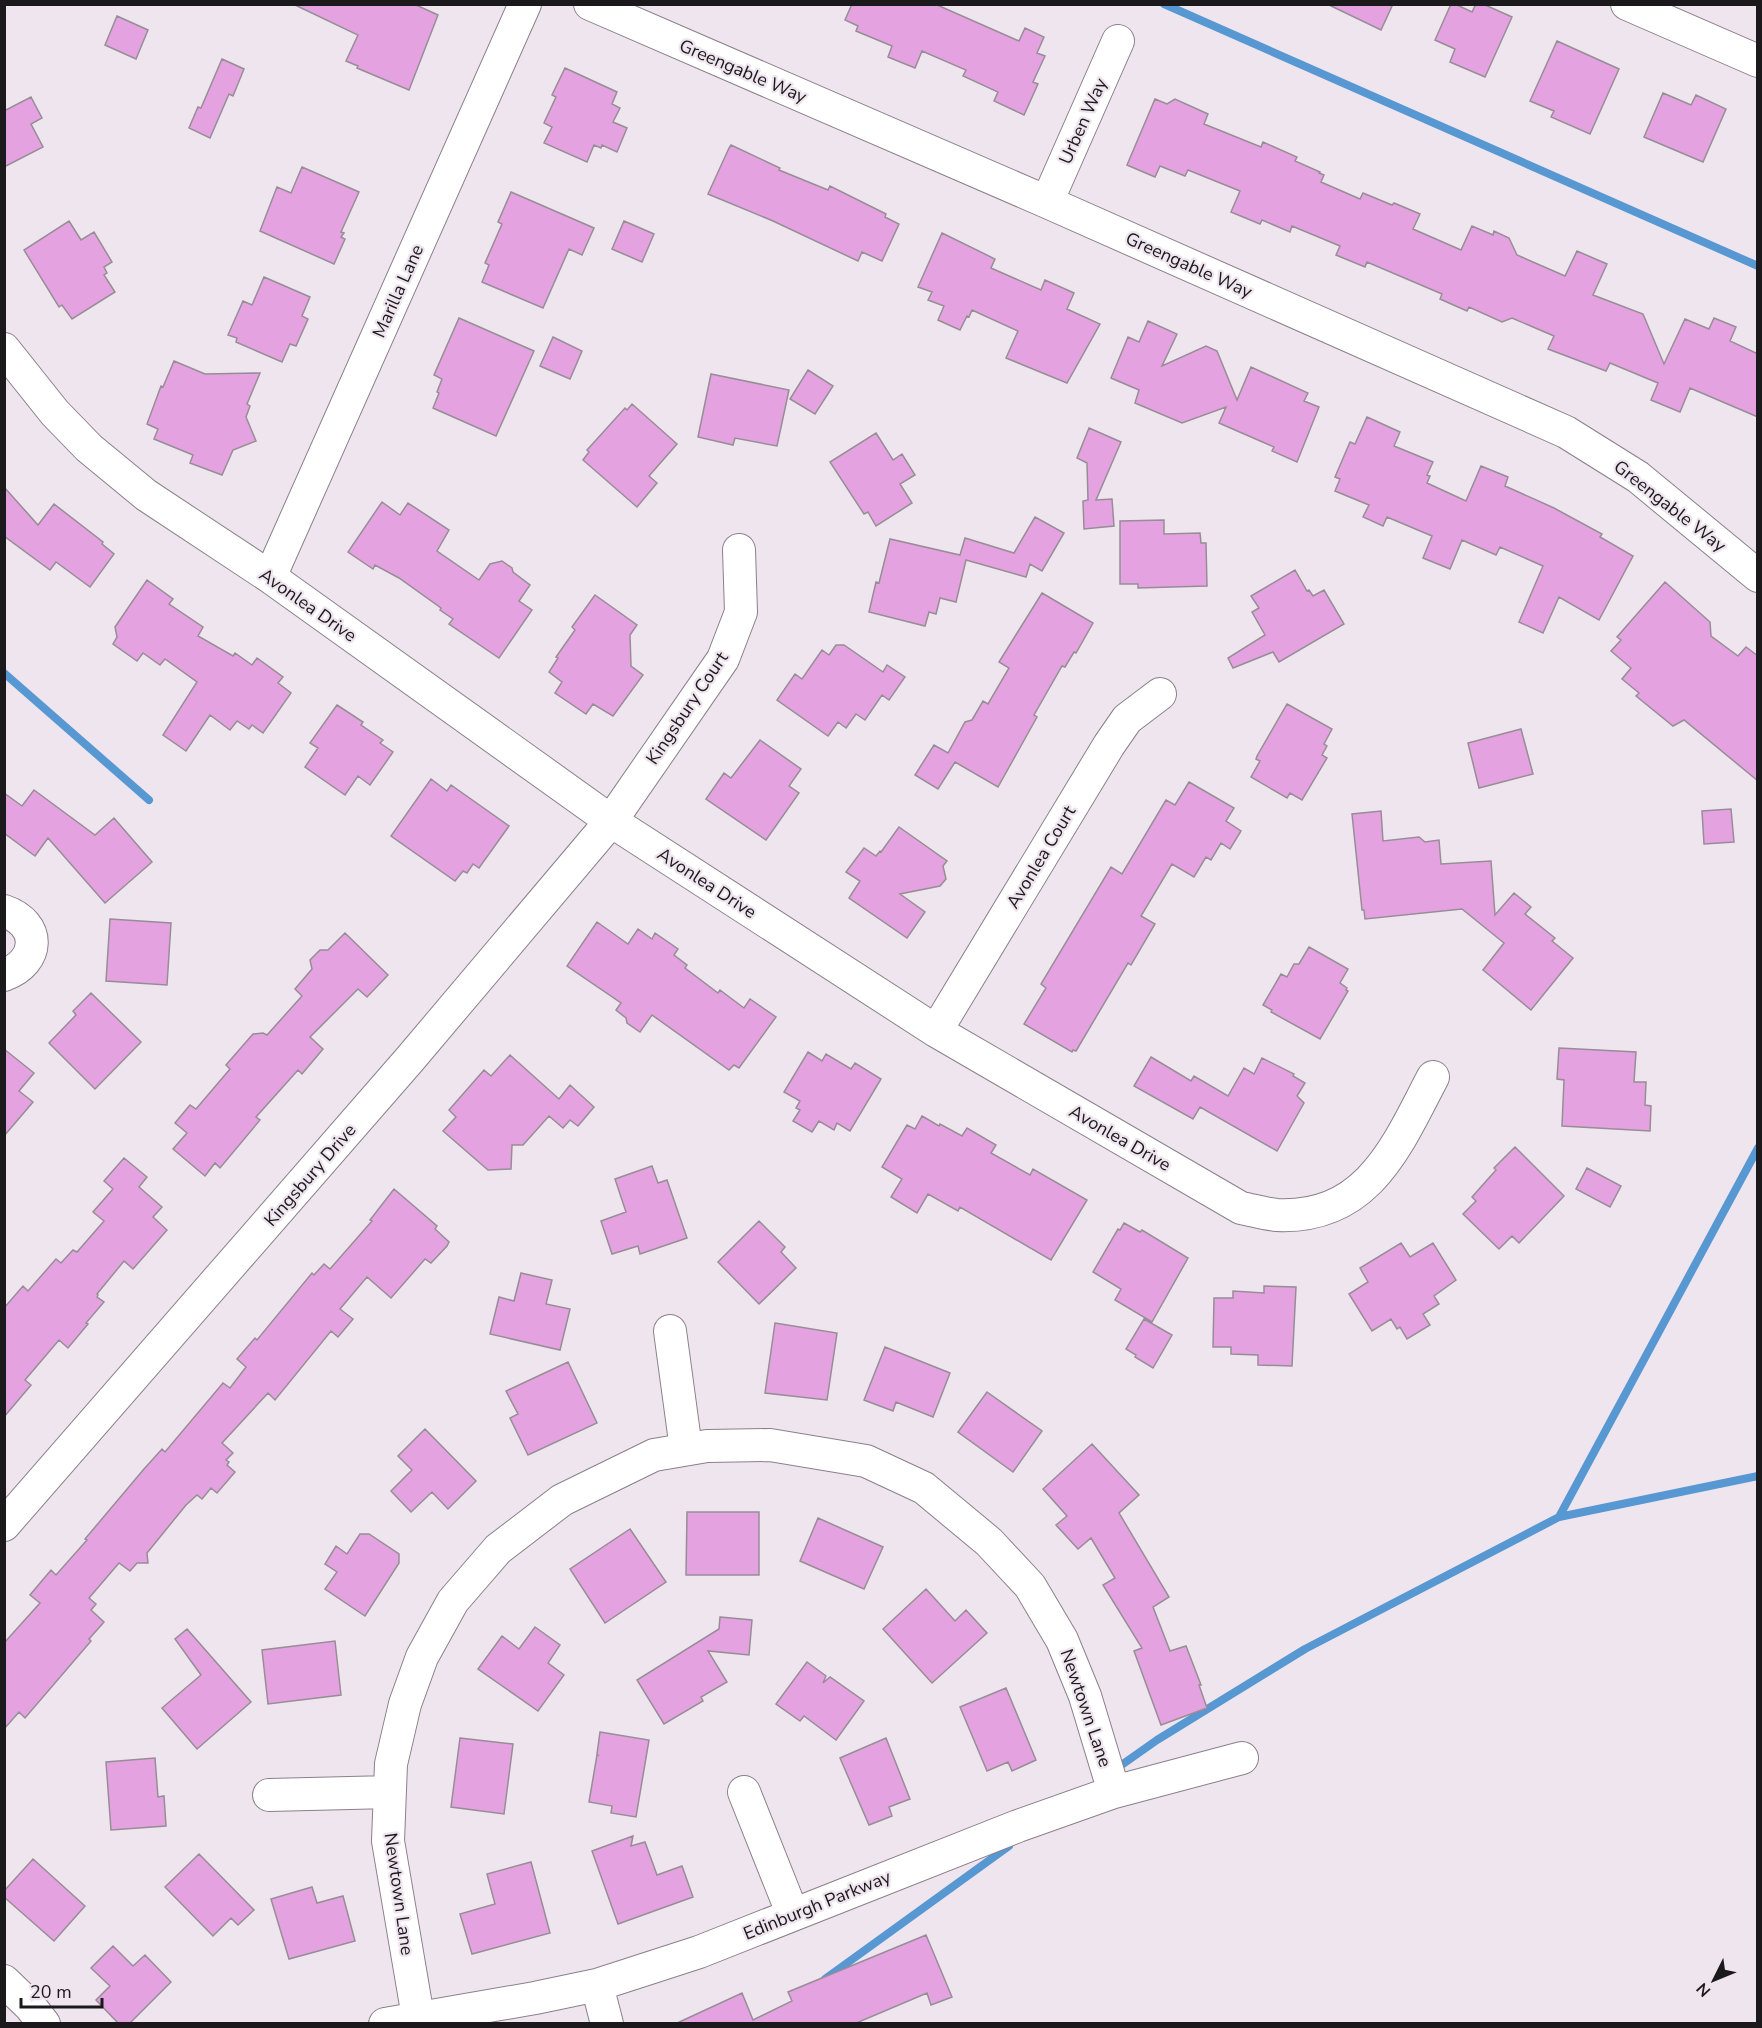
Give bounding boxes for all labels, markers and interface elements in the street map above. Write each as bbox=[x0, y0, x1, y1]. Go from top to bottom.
street label: Greengable Way bbox=[676, 33, 811, 109]
street label: Urben Way bbox=[1053, 73, 1113, 168]
street label: Greengable Way bbox=[1122, 226, 1257, 304]
street label: Marilla Lane bbox=[367, 241, 429, 341]
street label: Greengable Way bbox=[1609, 455, 1732, 558]
street label: Avonlea Drive bbox=[255, 563, 361, 647]
street label: Kingsbury Court bbox=[640, 646, 734, 769]
street label: Avonlea Court bbox=[1001, 801, 1081, 913]
street label: Avonlea Drive bbox=[653, 842, 761, 924]
street label: Avonlea Drive bbox=[1065, 1099, 1175, 1177]
street label: Kingsbury Drive bbox=[259, 1118, 361, 1232]
street label: Newtown Lane bbox=[1055, 1646, 1117, 1770]
street label: Newtown Lane bbox=[379, 1831, 419, 1957]
street label: Edinburgh Parkway bbox=[740, 1864, 895, 1946]
north arrow bbox=[1684, 1950, 1744, 2010]
scale bar bbox=[21, 1971, 102, 2009]
text: N bbox=[1692, 1978, 1716, 2001]
text: 20 m bbox=[30, 1980, 72, 2004]

